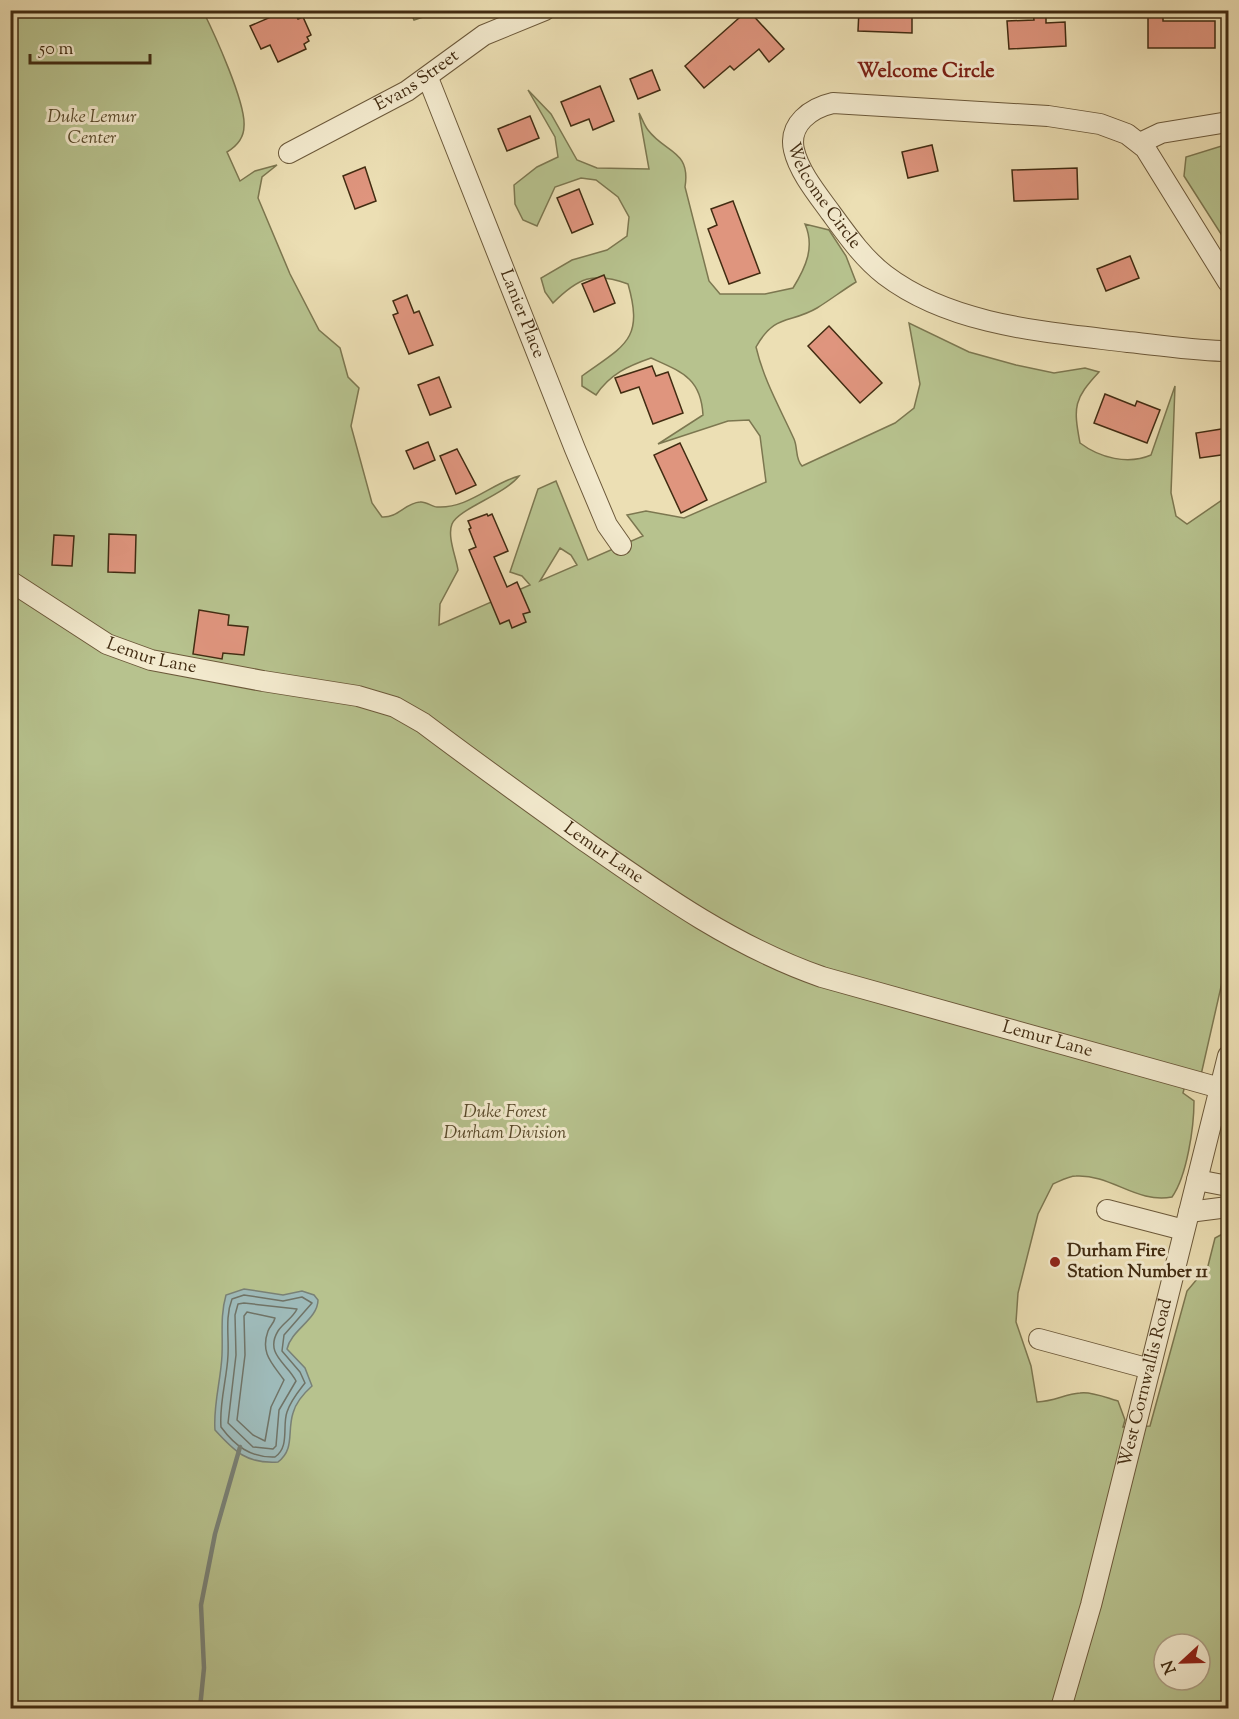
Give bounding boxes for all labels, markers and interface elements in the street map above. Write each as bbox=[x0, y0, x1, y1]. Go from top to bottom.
scale bar bbox=[30, 27, 150, 65]
text: 50 m bbox=[38, 37, 74, 63]
street label: Evans Street bbox=[370, 44, 465, 119]
district label: Welcome Circle bbox=[857, 58, 995, 87]
park label: Duke Lemur Center bbox=[47, 105, 137, 152]
street label: Welcome Circle bbox=[780, 140, 867, 255]
street label: Lanier Place bbox=[492, 266, 551, 362]
street label: Lemur Lane bbox=[102, 632, 199, 681]
street label: Lemur Lane bbox=[558, 816, 649, 891]
street label: Lemur Lane bbox=[999, 1015, 1096, 1065]
park label: Duke Forest Durham Division bbox=[444, 1100, 567, 1147]
place label: Durham Fire Station Number 11 bbox=[1067, 1239, 1209, 1286]
marker: Durham Fire Station Number 11 bbox=[1048, 1255, 1062, 1269]
street label: West Cornwallis Road bbox=[1113, 1296, 1180, 1470]
north arrow bbox=[1152, 1632, 1212, 1692]
text: N bbox=[1157, 1656, 1183, 1677]

